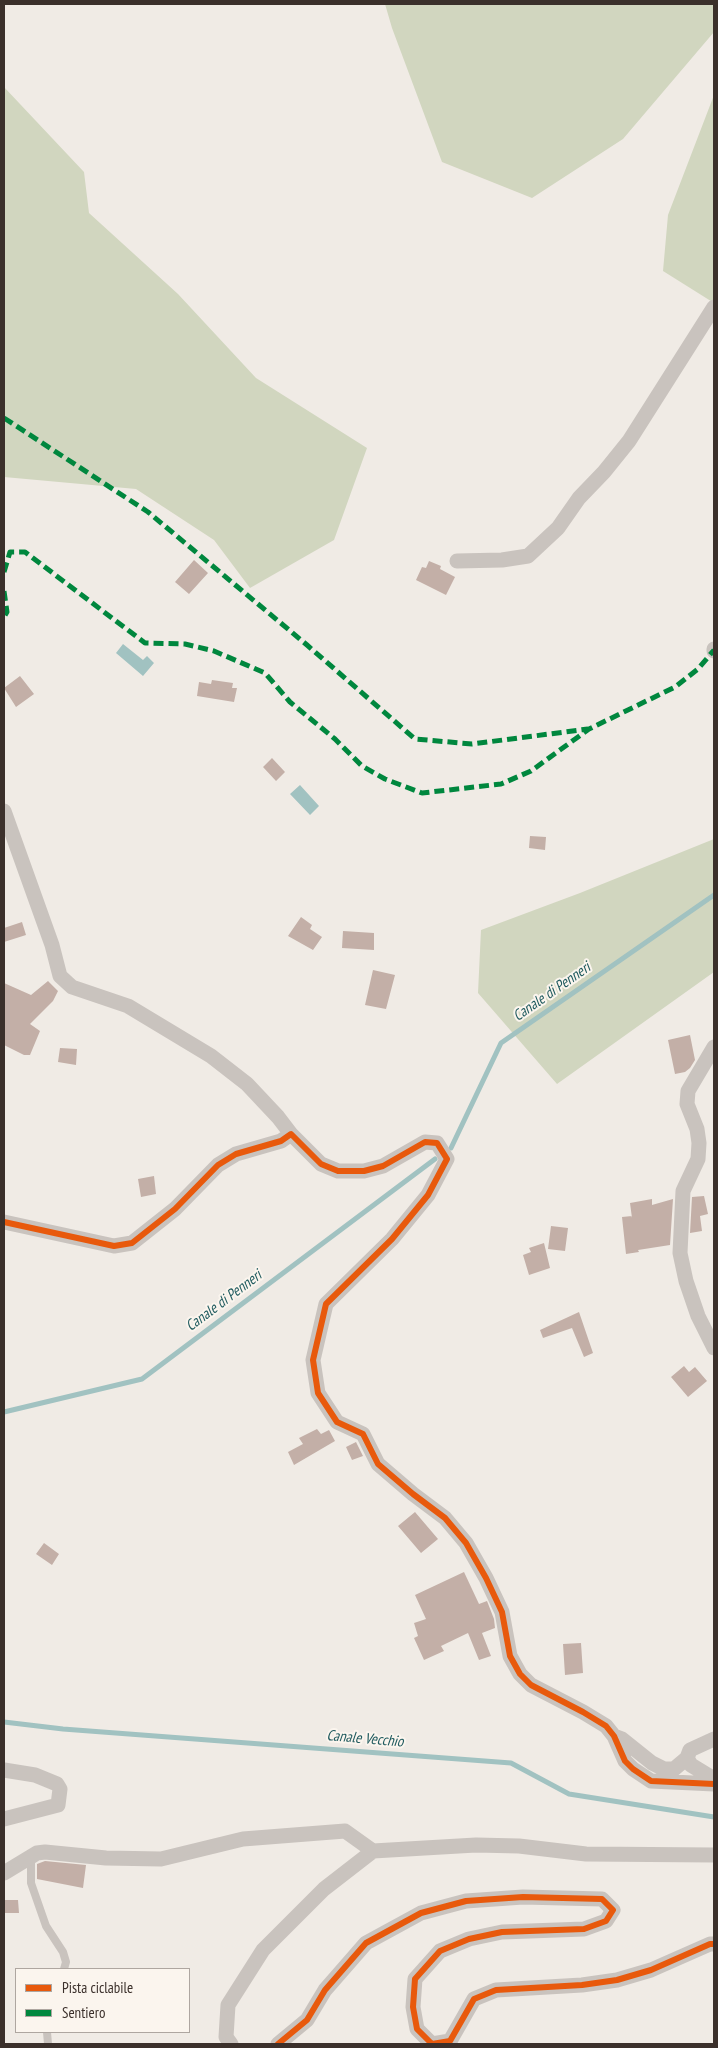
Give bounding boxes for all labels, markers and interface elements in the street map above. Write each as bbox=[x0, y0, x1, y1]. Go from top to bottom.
water label: Canale di Penneri bbox=[510, 959, 594, 1025]
water label: Canale di Penneri bbox=[183, 1267, 265, 1335]
water label: Canale Vecchio bbox=[326, 1727, 404, 1751]
legend bbox=[15, 1968, 190, 2033]
text: Pista ciclabile bbox=[62, 1978, 133, 1997]
text: Sentiero bbox=[62, 2003, 105, 2022]

